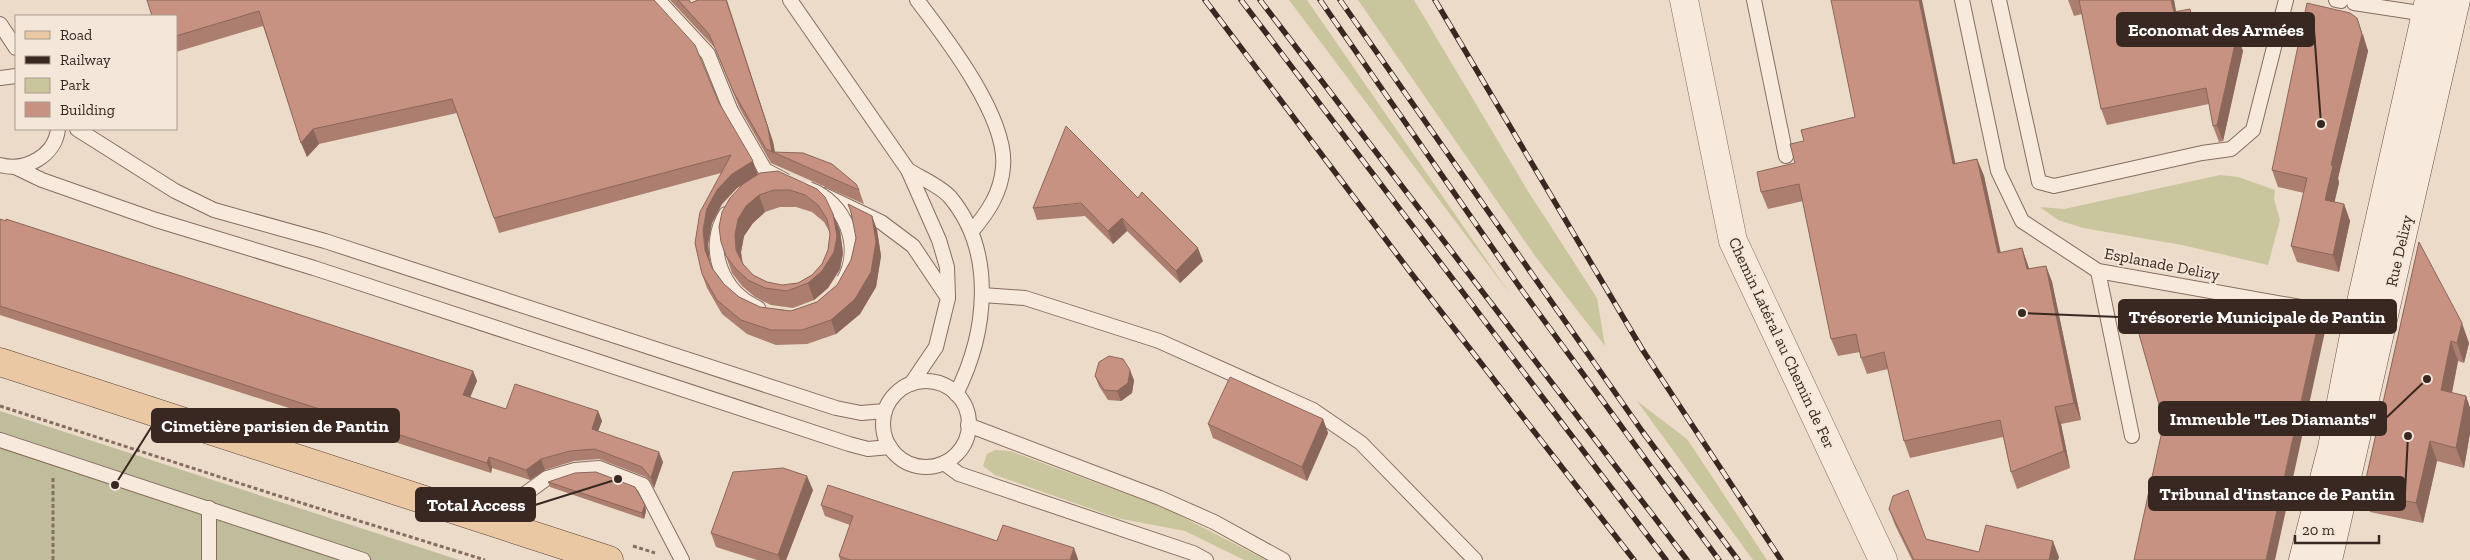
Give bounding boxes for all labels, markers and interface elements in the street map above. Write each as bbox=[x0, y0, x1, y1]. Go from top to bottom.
callout: Economat des Armées bbox=[2117, 13, 2314, 46]
legend bbox=[15, 15, 178, 130]
text: Economat des Armées bbox=[2128, 19, 2304, 41]
text: Road bbox=[60, 26, 93, 44]
text: Railway bbox=[60, 51, 111, 69]
text: Park bbox=[60, 76, 90, 94]
text: Building bbox=[60, 101, 115, 119]
street label: Rue Delizy bbox=[2382, 212, 2417, 289]
street label: Chemin Latéral au Chemin de Fer bbox=[1725, 234, 1840, 452]
street label: Esplanade Delizy bbox=[2103, 244, 2222, 285]
callout: Trésorerie Municipale de Pantin bbox=[2119, 300, 2396, 333]
text: Trésorerie Municipale de Pantin bbox=[2129, 306, 2386, 328]
callout: Immeuble "Les Diamants" bbox=[2159, 402, 2386, 435]
text: Immeuble "Les Diamants" bbox=[2170, 408, 2376, 430]
callout: Cimetière parisien de Pantin bbox=[152, 409, 399, 442]
text: Cimetière parisien de Pantin bbox=[161, 415, 389, 437]
callout: Tribunal d'instance de Pantin bbox=[2149, 477, 2405, 510]
text: Tribunal d'instance de Pantin bbox=[2159, 483, 2395, 505]
callout: Total Access bbox=[416, 488, 535, 521]
text: Total Access bbox=[427, 494, 525, 516]
scale bar bbox=[2295, 512, 2379, 544]
text: 20 m bbox=[2302, 521, 2335, 539]

